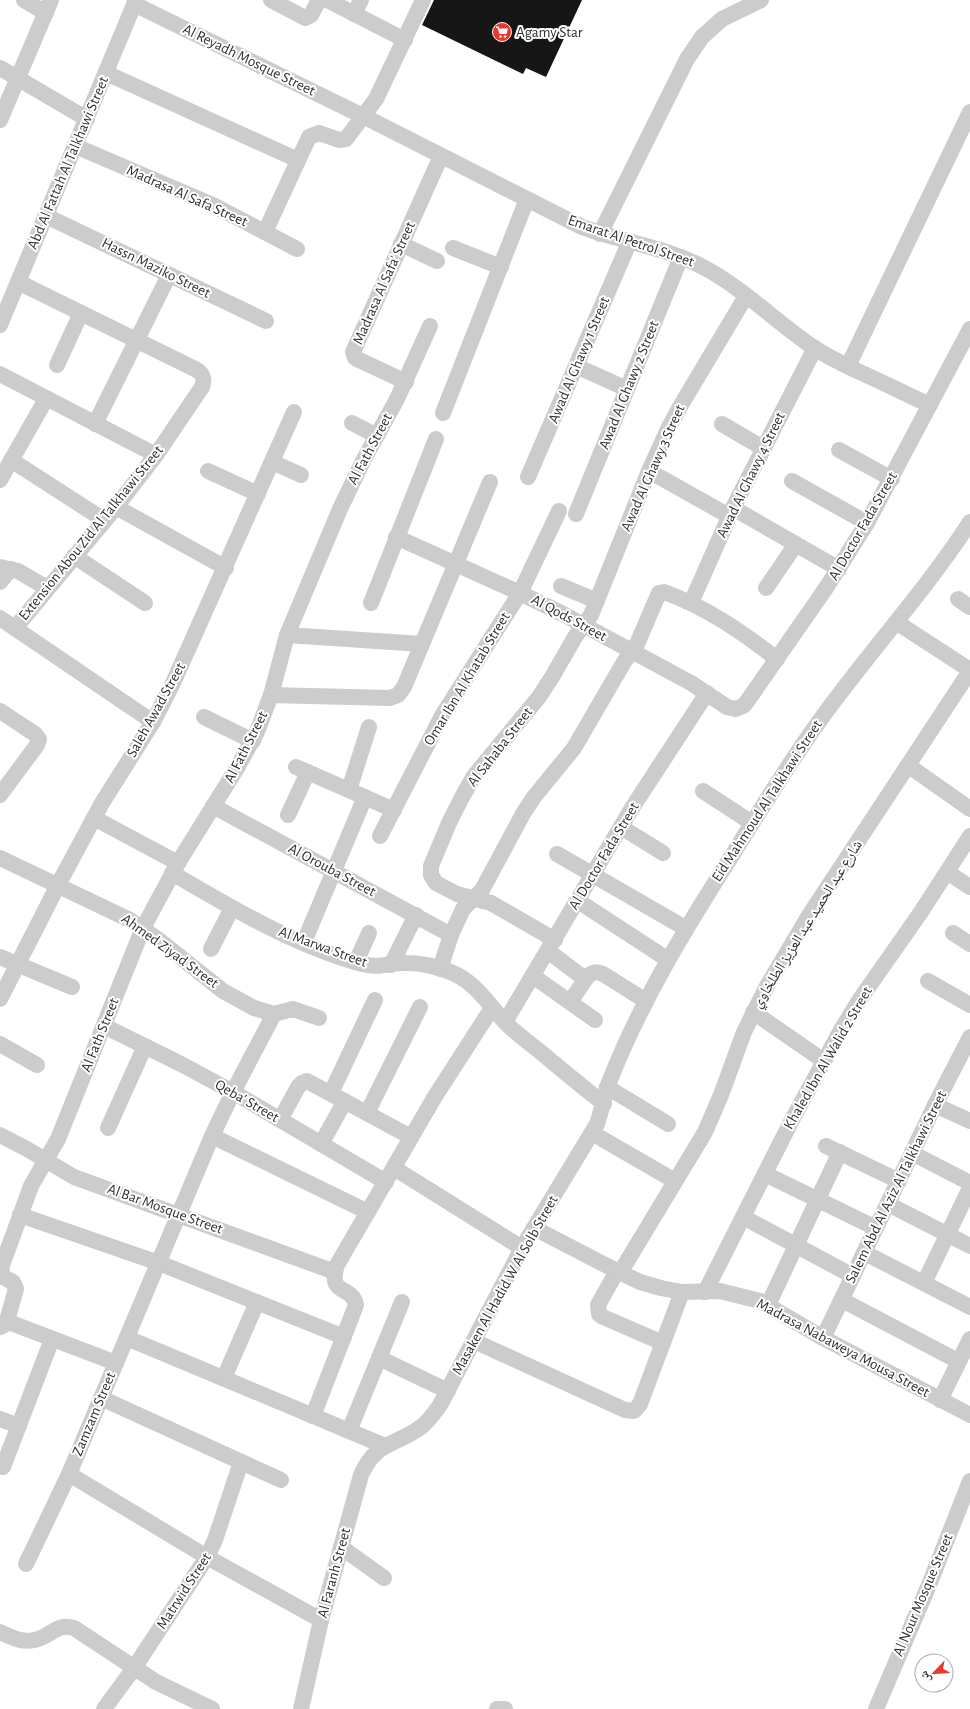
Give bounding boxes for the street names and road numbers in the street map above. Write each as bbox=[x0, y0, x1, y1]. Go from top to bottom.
street label: Al Reyadh Mosque Street bbox=[180, 21, 318, 99]
street label: Abd Al Fattah Al Talkhawi Street bbox=[25, 74, 111, 252]
street label: Madrasa Al Safa Street bbox=[124, 163, 250, 229]
street label: Emarat Al Petrol Street bbox=[566, 212, 696, 270]
street label: Madrasa Al Safa' Street bbox=[350, 219, 418, 347]
street label: Hassn Maziko Street bbox=[100, 235, 213, 301]
street label: Awad Al Ghawy 1 Street bbox=[546, 294, 612, 425]
street label: Awad Al Ghawy 2 Street bbox=[596, 318, 662, 451]
street label: Awad Al Ghawy 3 Street bbox=[618, 402, 688, 533]
street label: Awad Al Ghawy 4 Street bbox=[714, 410, 788, 540]
street label: Al Fath Street bbox=[345, 411, 395, 487]
street label: Extension Abou Zid Al Talkhawi Street bbox=[16, 443, 166, 623]
street label: Al Doctor Fada Street bbox=[826, 469, 900, 583]
street label: Al Qods Street bbox=[529, 592, 609, 644]
street label: Omar Ibn Al Khatab Street bbox=[421, 610, 513, 748]
street label: Saleh Awad Street bbox=[124, 660, 188, 760]
street label: Al Sahaba Street bbox=[465, 705, 536, 789]
street label: Al Fath Street bbox=[222, 709, 271, 785]
street label: Eid Mahmoud Al Talkhawi Street bbox=[709, 717, 825, 884]
street label: Al Doctor Fada Street bbox=[566, 800, 642, 912]
street label: شارع عبد الحميد عبد العزيز الطلخاوي bbox=[749, 837, 868, 1013]
street label: Al Orouba Street bbox=[286, 841, 378, 899]
street label: Ahmed Ziyad Street bbox=[119, 911, 221, 991]
street label: Al Marwa Street bbox=[277, 924, 369, 970]
street label: Khaled Ibn Al Walid 2 Street bbox=[781, 984, 875, 1132]
street label: Al Fath Street bbox=[78, 996, 122, 1074]
street label: Qeba' Street bbox=[212, 1077, 282, 1125]
street label: Salem Abd Al Aziz Al Talkhawi Street bbox=[843, 1088, 949, 1286]
street label: Al Bar Mosque Street bbox=[105, 1181, 225, 1237]
street label: Masaken Al Hadid W Al Solb Street bbox=[449, 1193, 561, 1377]
street label: Madrasa Nabaweya Mousa Street bbox=[754, 1296, 932, 1400]
street label: Zamzam Street bbox=[70, 1370, 118, 1458]
street label: Al Faranh Street bbox=[315, 1526, 353, 1620]
street label: Al Nour Mosque Street bbox=[890, 1531, 956, 1658]
street label: Matrwid Street bbox=[154, 1550, 214, 1632]

